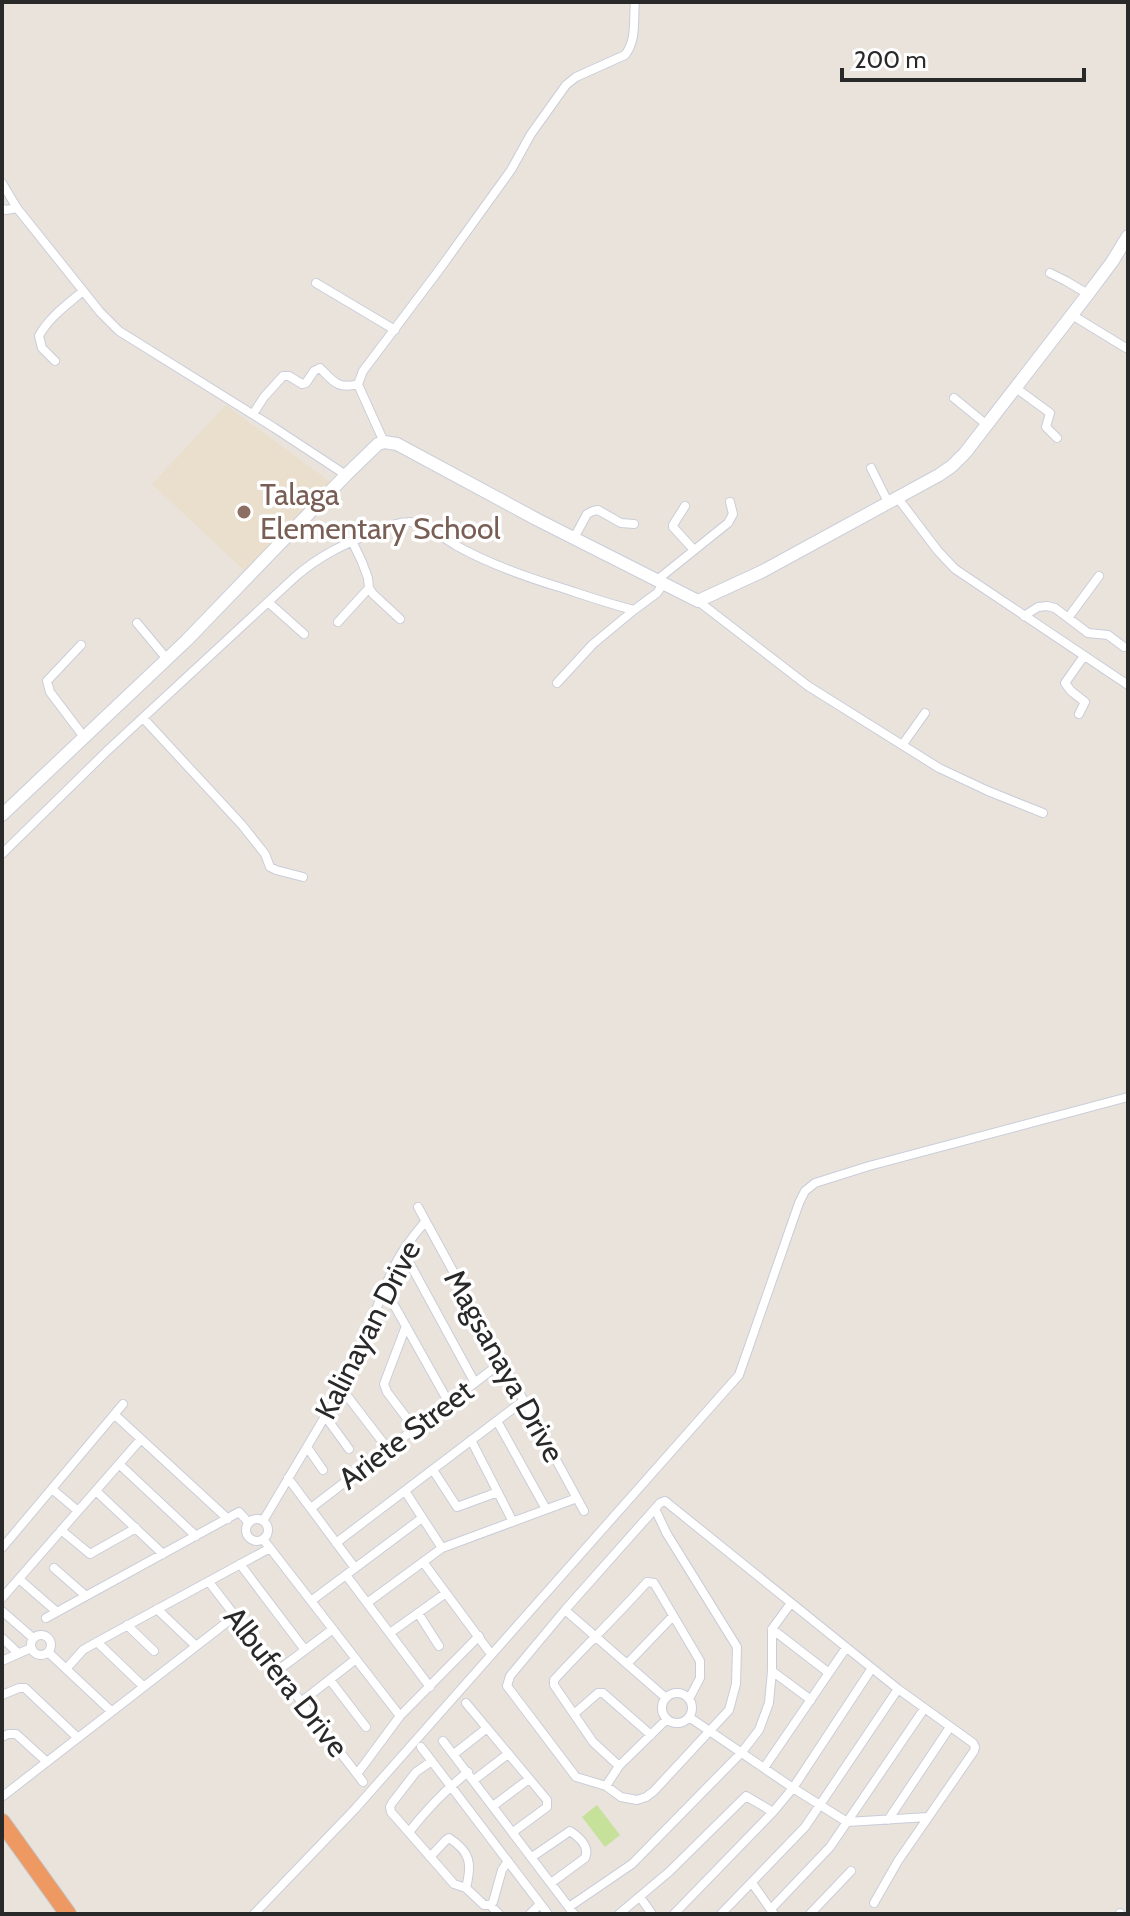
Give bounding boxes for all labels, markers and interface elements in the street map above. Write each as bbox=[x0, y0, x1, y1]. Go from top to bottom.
scale bar bbox=[842, 32, 1084, 82]
text: 200 m bbox=[854, 45, 927, 74]
place label: Talaga Elementary School bbox=[260, 476, 500, 547]
marker: Talaga Elementary School bbox=[235, 503, 253, 521]
street label: Kalinayan Drive bbox=[307, 1234, 428, 1425]
street label: Magsanaya Drive bbox=[436, 1263, 573, 1468]
street label: Ariete Street bbox=[331, 1372, 480, 1497]
street label: Albufera Drive bbox=[216, 1599, 357, 1764]

